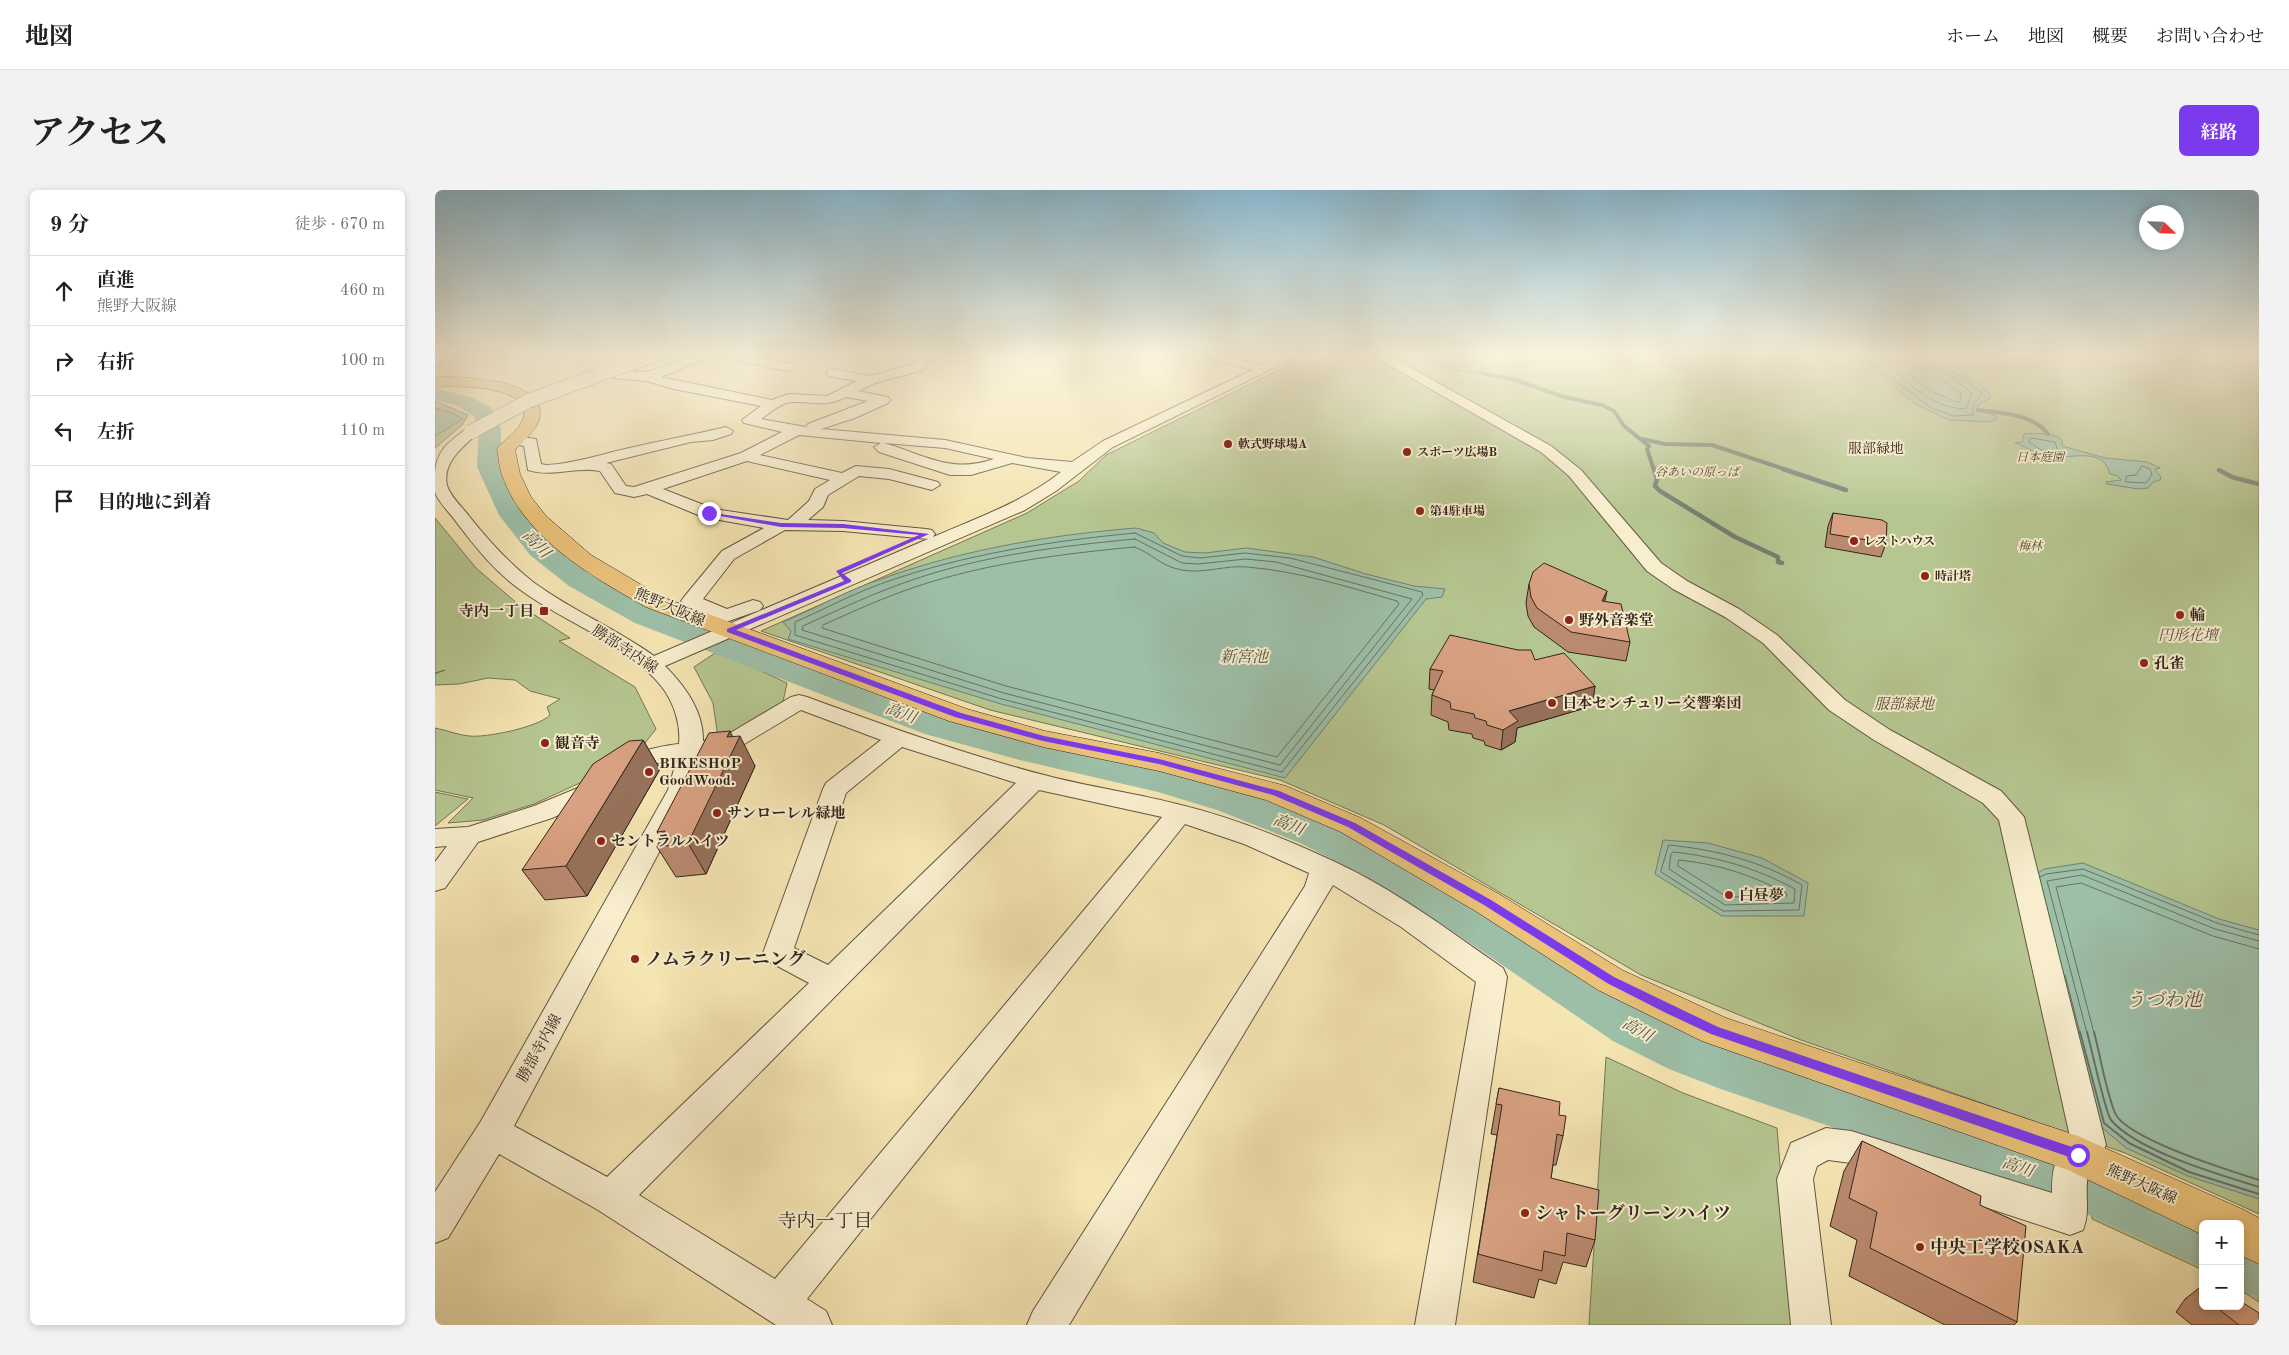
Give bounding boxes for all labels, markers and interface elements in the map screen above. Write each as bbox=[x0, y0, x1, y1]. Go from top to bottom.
text: 地図 bbox=[25, 26, 73, 50]
text: ホーム bbox=[1946, 28, 2000, 46]
text: 地図 bbox=[2028, 28, 2064, 46]
text: 概要 bbox=[2092, 28, 2128, 46]
text: お問い合わせ bbox=[2156, 28, 2264, 46]
button: 経路 bbox=[2179, 105, 2259, 156]
text: アクセス bbox=[30, 117, 169, 152]
north arrow bbox=[2139, 205, 2184, 250]
text: 9 分 bbox=[50, 215, 89, 236]
text: 徒歩 · 670 m bbox=[295, 217, 385, 233]
text: 直進 bbox=[97, 272, 135, 291]
icon: ahead bbox=[50, 277, 78, 305]
text: 460 m bbox=[340, 283, 385, 299]
text: 熊野大阪線 bbox=[97, 299, 177, 315]
icon: right bbox=[50, 347, 78, 375]
text: 100 m bbox=[340, 353, 385, 369]
text: 右折 bbox=[97, 354, 135, 373]
icon: left bbox=[50, 417, 78, 445]
text: 110 m bbox=[340, 423, 385, 439]
text: 左折 bbox=[97, 424, 135, 443]
place label: 軟式野球場A bbox=[1238, 437, 1307, 451]
marker: 軟式野球場A bbox=[1222, 438, 1234, 450]
district label: 服部緑地 bbox=[1848, 441, 1904, 456]
place label: スポーツ広場B bbox=[1417, 445, 1497, 459]
marker: スポーツ広場B bbox=[1401, 446, 1413, 458]
park label: 日本庭園 bbox=[2016, 450, 2066, 464]
park label: 谷あいの原っぱ bbox=[1655, 466, 1741, 479]
icon: arrive bbox=[50, 487, 78, 515]
text: 目的地に到着 bbox=[97, 494, 211, 513]
route end bbox=[698, 502, 721, 525]
place label: 第4駐車場 bbox=[1430, 504, 1485, 518]
marker: 第4駐車場 bbox=[1414, 505, 1426, 517]
water label: 高川 bbox=[519, 526, 555, 563]
marker: レストハウス bbox=[1848, 535, 1860, 547]
place label: レストハウス bbox=[1864, 535, 1935, 548]
park label: 梅林 bbox=[2018, 539, 2044, 553]
place label: 時計塔 bbox=[1935, 569, 1971, 583]
marker: 時計塔 bbox=[1919, 570, 1931, 582]
street label: 熊野大阪線 bbox=[632, 585, 708, 630]
place label: 寺内一丁目 bbox=[459, 603, 534, 620]
marker: 寺内一丁目 bbox=[538, 605, 550, 617]
place label: 輪 bbox=[2190, 607, 2205, 624]
marker: 輪 bbox=[2174, 609, 2186, 621]
place label: 野外音楽堂 bbox=[1579, 612, 1654, 629]
marker: 野外音楽堂 bbox=[1563, 614, 1575, 626]
street label: 勝部寺内線 bbox=[589, 622, 661, 677]
park label: 円形花壇 bbox=[2158, 627, 2221, 644]
water label: 新宮池 bbox=[1220, 648, 1270, 666]
place label: 孔雀 bbox=[2154, 655, 2184, 672]
marker: 孔雀 bbox=[2138, 657, 2150, 669]
place label: 日本センチュリー交響楽団 bbox=[1562, 695, 1742, 712]
park label: 服部緑地 bbox=[1874, 696, 1936, 713]
marker: 日本センチュリー交響楽団 bbox=[1546, 697, 1558, 709]
water label: 高川 bbox=[883, 699, 921, 728]
place label: 観音寺 bbox=[555, 735, 600, 752]
marker: 観音寺 bbox=[539, 737, 551, 749]
place label: BIKESHOP GoodWood. bbox=[659, 757, 741, 789]
marker: BIKESHOP GoodWood. bbox=[643, 766, 655, 778]
place label: サンローレル緑地 bbox=[727, 805, 846, 822]
marker: サンローレル緑地 bbox=[711, 807, 723, 819]
water label: 高川 bbox=[1270, 811, 1309, 840]
place label: セントラルハイツ bbox=[611, 834, 730, 850]
marker: セントラルハイツ bbox=[595, 835, 607, 847]
place label: 白昼夢 bbox=[1739, 887, 1784, 904]
marker: 白昼夢 bbox=[1723, 889, 1735, 901]
place label: ノムラクリーニング bbox=[645, 949, 805, 969]
marker: ノムラクリーニング bbox=[629, 953, 641, 965]
water label: うづわ池 bbox=[2126, 990, 2204, 1011]
street label: 勝部寺内線 bbox=[514, 1011, 565, 1085]
water label: 高川 bbox=[1619, 1014, 1658, 1046]
route start bbox=[2067, 1144, 2090, 1167]
water label: 高川 bbox=[2000, 1153, 2038, 1181]
street label: 熊野大阪線 bbox=[2104, 1161, 2180, 1207]
place label: シャトーグリーンハイツ bbox=[1535, 1203, 1731, 1223]
marker: シャトーグリーンハイツ bbox=[1519, 1207, 1531, 1219]
district label: 寺内一丁目 bbox=[777, 1211, 873, 1232]
map controls bbox=[2199, 1220, 2244, 1310]
button: + bbox=[2199, 1220, 2244, 1265]
place label: 中央工学校OSAKA bbox=[1930, 1237, 2084, 1257]
marker: 中央工学校OSAKA bbox=[1914, 1241, 1926, 1253]
button: − bbox=[2199, 1265, 2244, 1310]

